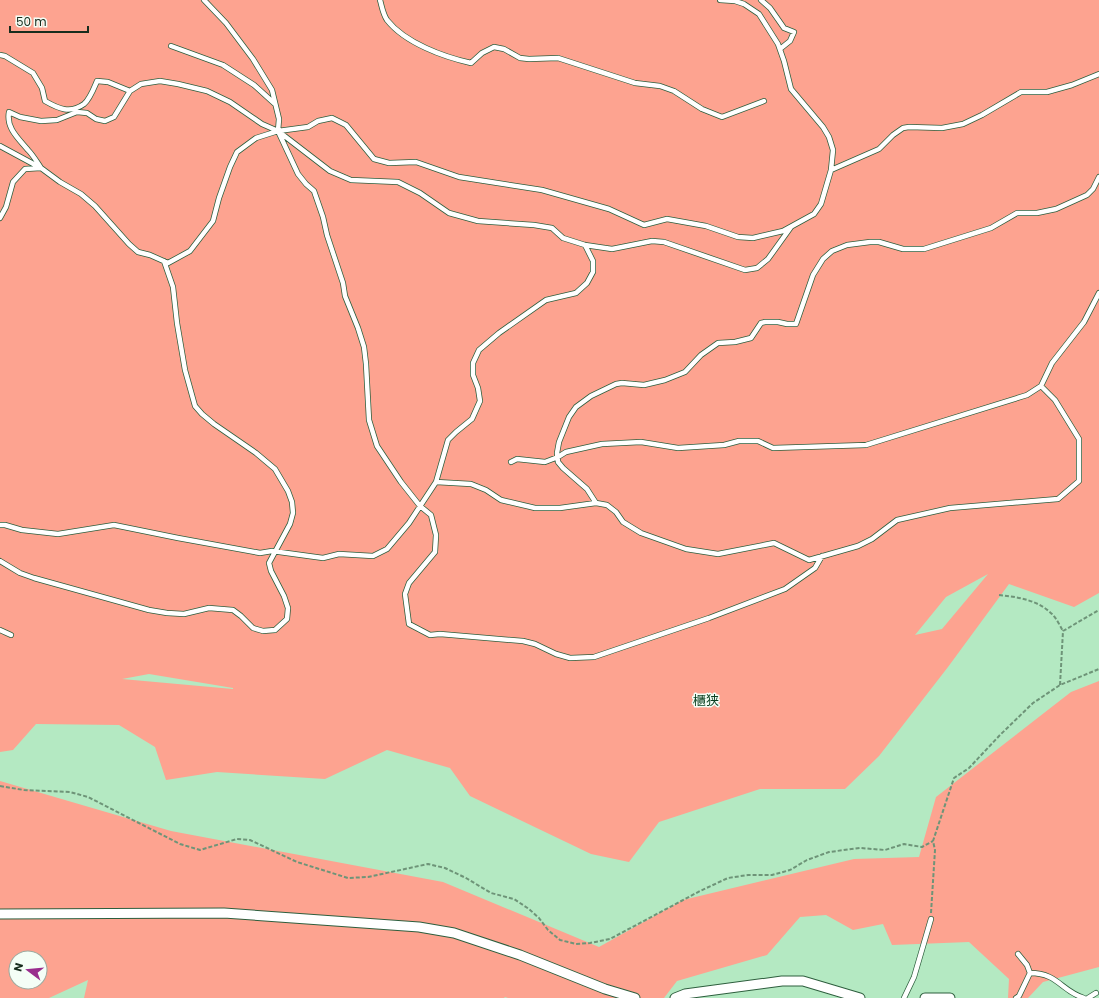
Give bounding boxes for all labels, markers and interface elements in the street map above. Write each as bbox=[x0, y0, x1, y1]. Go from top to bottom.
scale bar bbox=[10, 8, 88, 34]
text: 50 m bbox=[16, 13, 47, 30]
district label: 櫃狭 bbox=[693, 691, 719, 710]
north arrow bbox=[8, 950, 48, 990]
text: N bbox=[10, 961, 27, 973]

